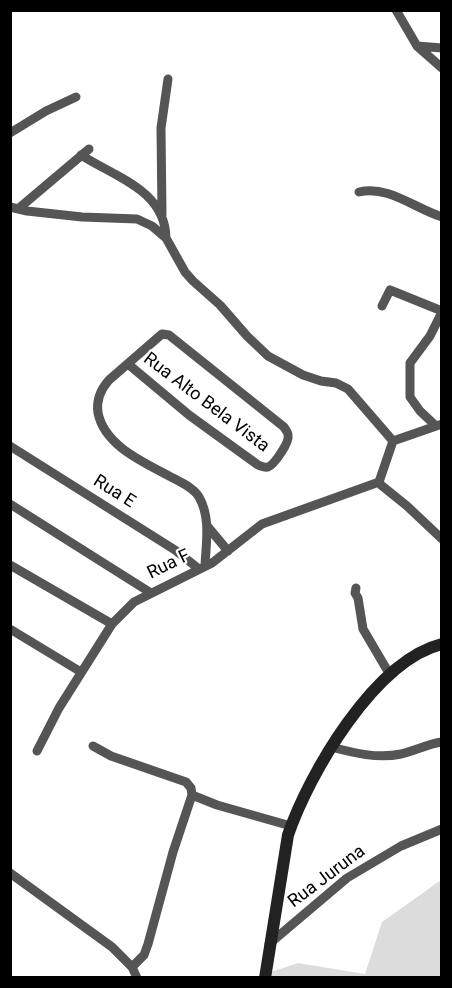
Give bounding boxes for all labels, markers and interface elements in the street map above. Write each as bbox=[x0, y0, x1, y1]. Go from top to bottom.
street label: Rua Alto Bela Vista bbox=[139, 349, 273, 457]
street label: Rua E bbox=[89, 471, 139, 513]
street label: Rua F bbox=[144, 545, 194, 585]
street label: Rua Juruna bbox=[284, 841, 370, 913]

